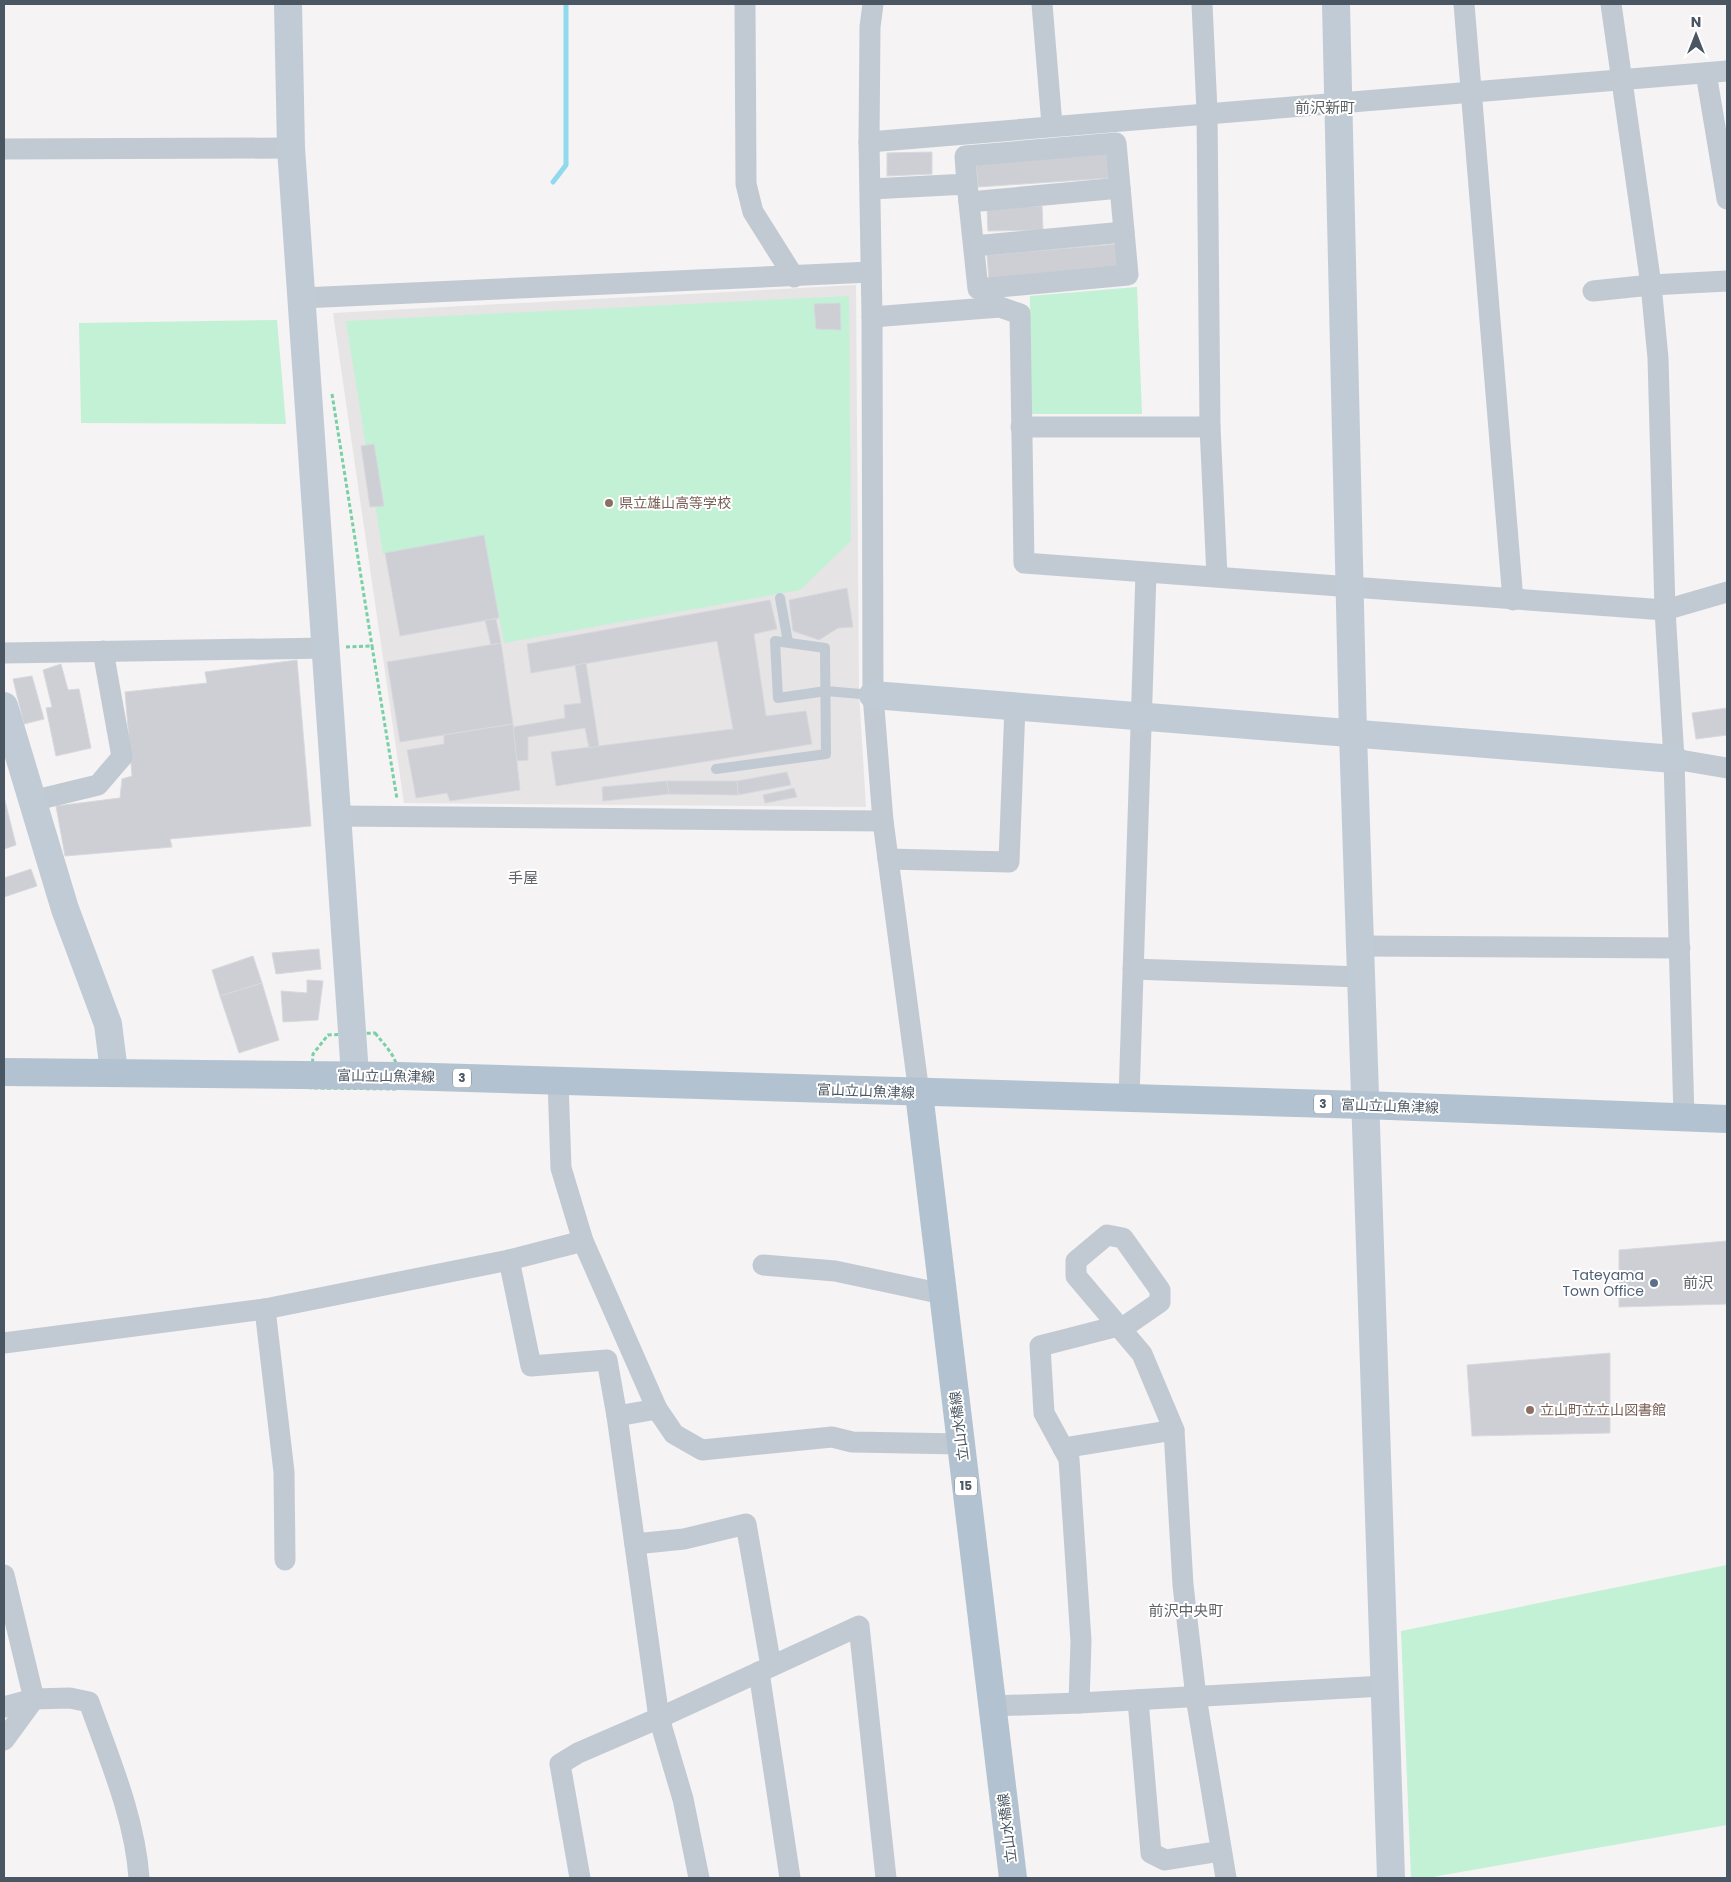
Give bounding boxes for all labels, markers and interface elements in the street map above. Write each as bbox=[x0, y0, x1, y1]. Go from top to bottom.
north arrow bbox=[1671, 10, 1721, 60]
text: N bbox=[1691, 12, 1701, 32]
district label: 前沢新町 bbox=[1295, 97, 1355, 118]
place label: 県立雄山高等学校 bbox=[619, 493, 731, 513]
marker: 県立雄山高等学校 bbox=[603, 497, 615, 509]
district label: 手屋 bbox=[508, 867, 538, 888]
street label: 富山立山魚津線 bbox=[337, 1065, 435, 1087]
road number: 3 bbox=[453, 1068, 471, 1088]
street label: 富山立山魚津線 bbox=[817, 1079, 915, 1103]
road number: 3 bbox=[1314, 1094, 1332, 1114]
street label: 富山立山魚津線 bbox=[1341, 1094, 1439, 1118]
place label: Tateyama Town Office bbox=[1562, 1265, 1644, 1301]
district label: 前沢 bbox=[1683, 1272, 1713, 1293]
marker: Tateyama Town Office bbox=[1648, 1277, 1660, 1289]
street label: 立山水橋線 bbox=[945, 1390, 973, 1462]
place label: 立山町立立山図書館 bbox=[1540, 1400, 1666, 1420]
marker: 立山町立立山図書館 bbox=[1524, 1404, 1536, 1416]
road number: 15 bbox=[955, 1476, 977, 1495]
district label: 前沢中央町 bbox=[1148, 1600, 1224, 1621]
street label: 立山水橋線 bbox=[993, 1792, 1021, 1864]

